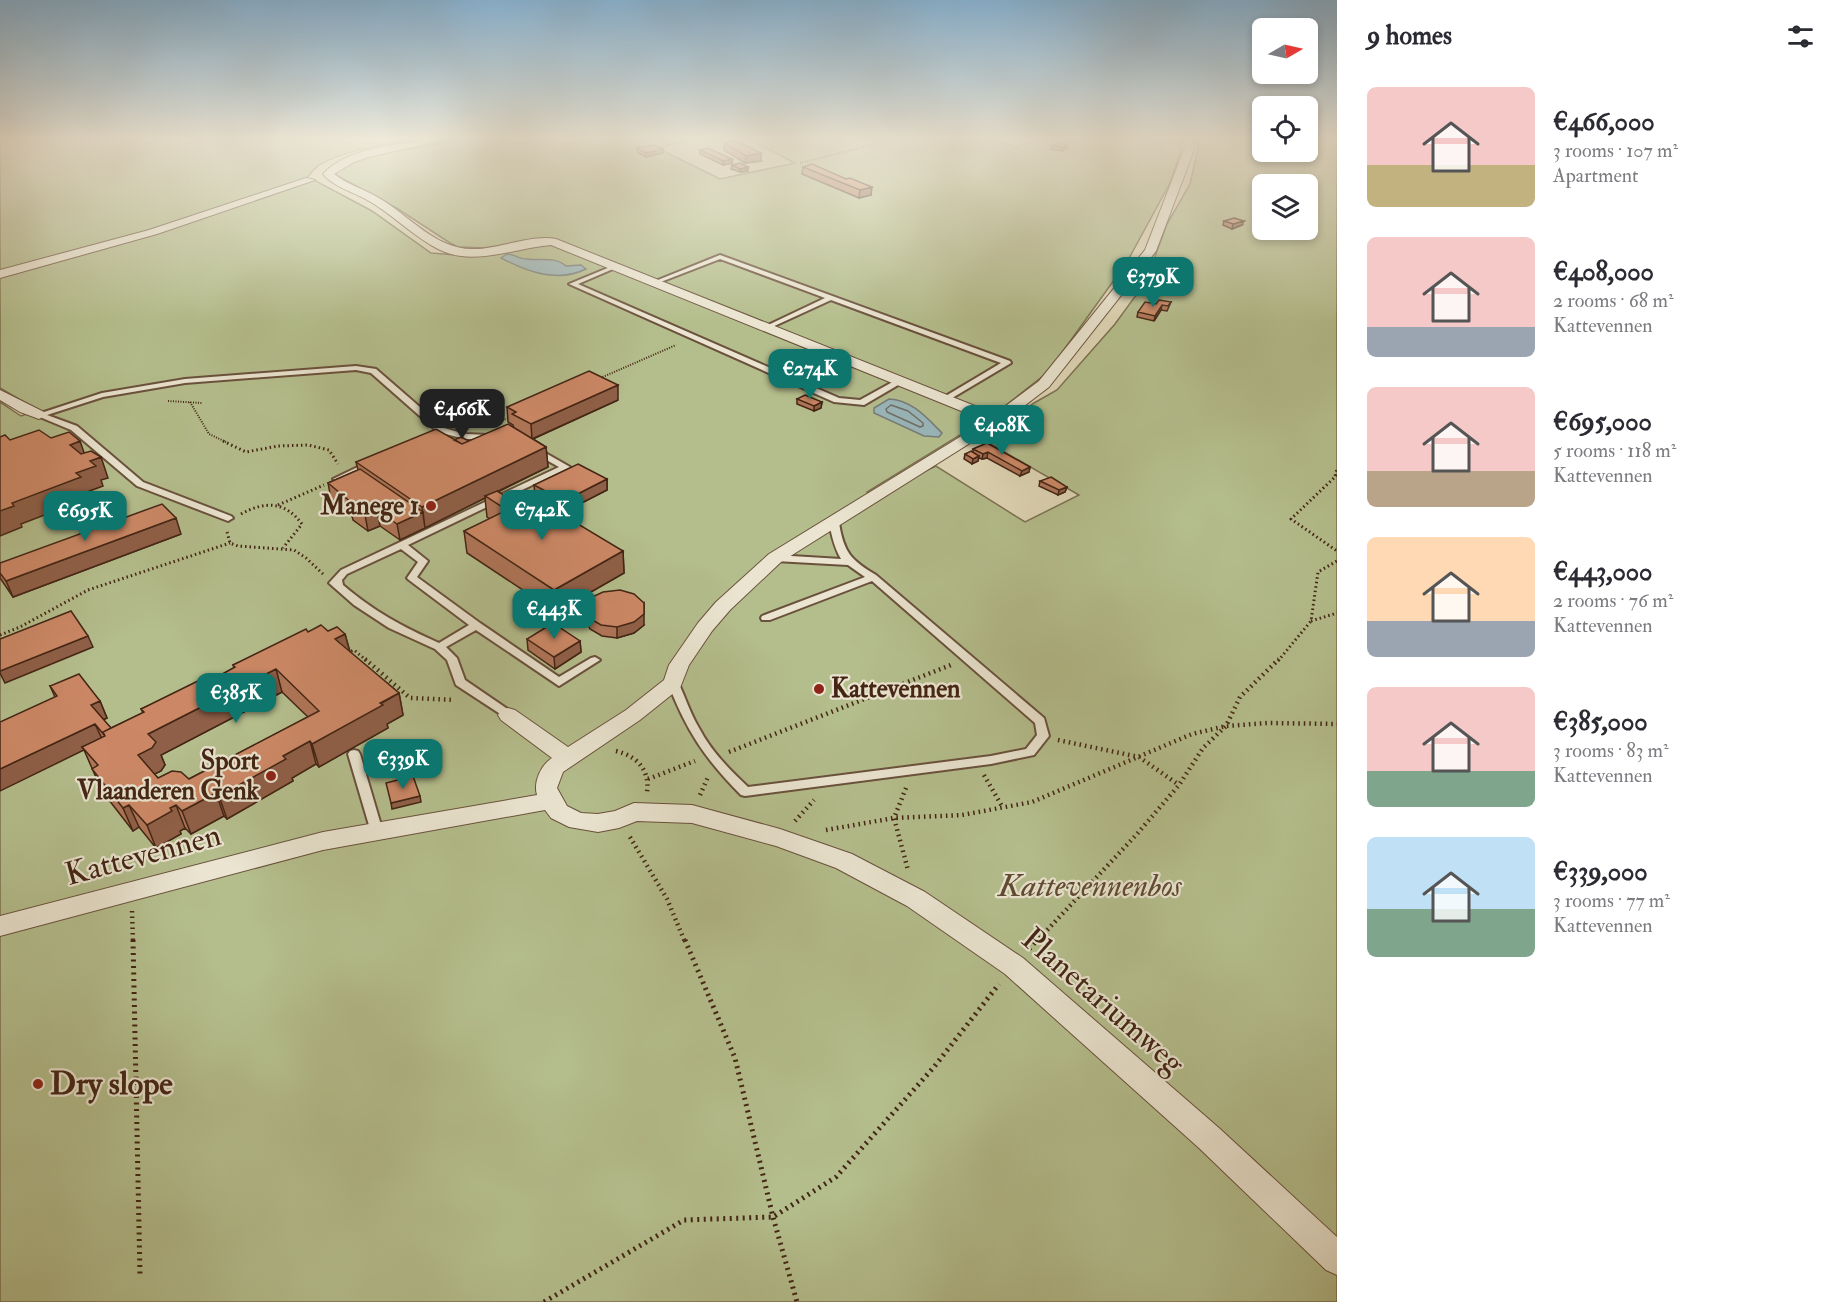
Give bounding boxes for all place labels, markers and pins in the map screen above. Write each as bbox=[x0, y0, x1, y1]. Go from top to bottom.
pin: €379K bbox=[1111, 257, 1195, 308]
pin: €274K bbox=[768, 349, 852, 400]
pin: €466K bbox=[420, 389, 504, 440]
pin: €408K bbox=[960, 405, 1044, 456]
place label: Manege 1 bbox=[320, 490, 419, 523]
pin: €742K bbox=[500, 490, 584, 541]
pin: €695K bbox=[43, 491, 127, 542]
marker: Manege 1 bbox=[424, 499, 438, 513]
pin: €443K bbox=[512, 589, 596, 640]
pin: €385K bbox=[194, 673, 278, 724]
place label: Kattevennen bbox=[831, 673, 961, 705]
marker: Kattevennen bbox=[812, 682, 826, 696]
pin: €339K bbox=[361, 739, 445, 790]
place label: Sport Vlaanderen Genk bbox=[76, 745, 260, 807]
marker: Sport Vlaanderen Genk bbox=[264, 769, 278, 783]
place label: Dry slope bbox=[50, 1064, 173, 1104]
marker: Dry slope bbox=[31, 1077, 45, 1091]

